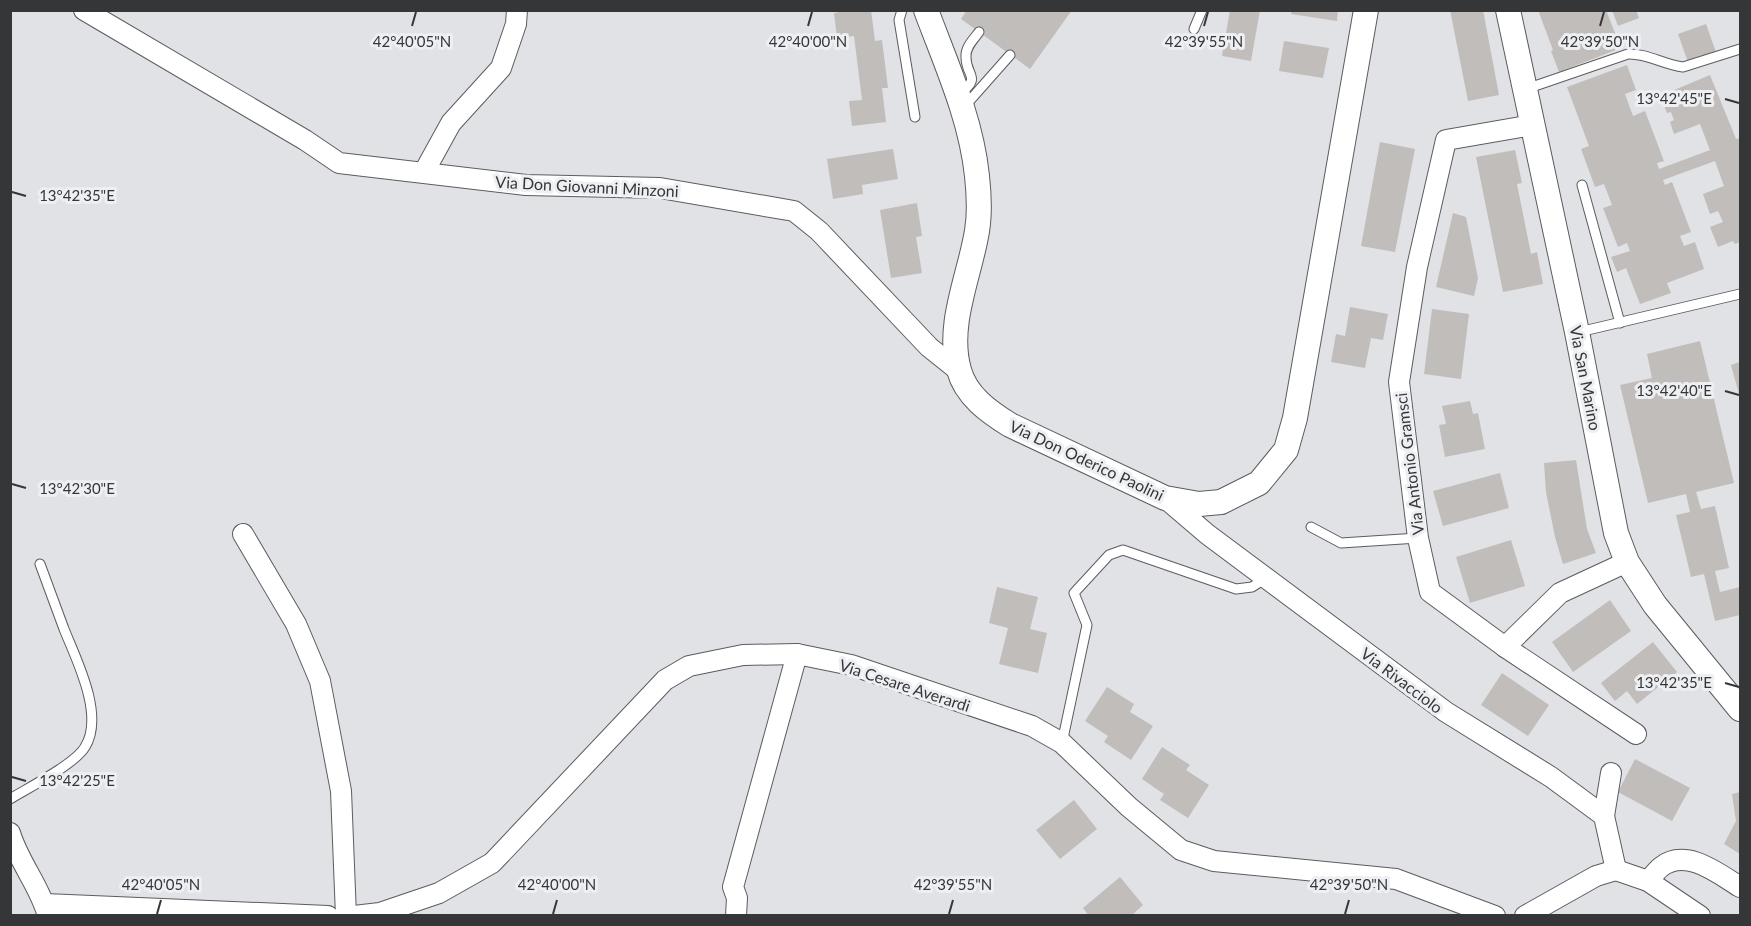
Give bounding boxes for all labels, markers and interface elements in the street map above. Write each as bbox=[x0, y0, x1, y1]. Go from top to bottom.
text: 42°40'05"N bbox=[373, 32, 451, 50]
text: 42°40'00"N bbox=[769, 32, 847, 50]
text: 42°39'55"N bbox=[1165, 32, 1243, 50]
text: 42°39'50"N bbox=[1561, 32, 1639, 50]
text: 13°42'45"E bbox=[1636, 89, 1712, 107]
street label: Via Don Giovanni Minzoni bbox=[495, 172, 679, 200]
text: 13°42'35"E bbox=[39, 186, 115, 204]
street label: Via San Marino bbox=[1567, 324, 1605, 432]
text: 13°42'40"E bbox=[1636, 381, 1712, 399]
street label: Via Antonio Gramsci bbox=[1391, 392, 1427, 536]
street label: Via Don Oderico Paolini bbox=[1007, 416, 1167, 504]
text: 13°42'30"E bbox=[39, 479, 115, 497]
street label: Via Rivacciolo bbox=[1357, 643, 1447, 717]
street label: Via Cesare Averardi bbox=[837, 655, 973, 715]
text: 13°42'35"E bbox=[1636, 673, 1712, 691]
text: 13°42'25"E bbox=[39, 771, 115, 789]
text: 42°40'05"N bbox=[122, 875, 200, 893]
text: 42°40'00"N bbox=[518, 875, 596, 893]
text: 42°39'55"N bbox=[914, 875, 992, 893]
text: 42°39'50"N bbox=[1310, 875, 1388, 893]

